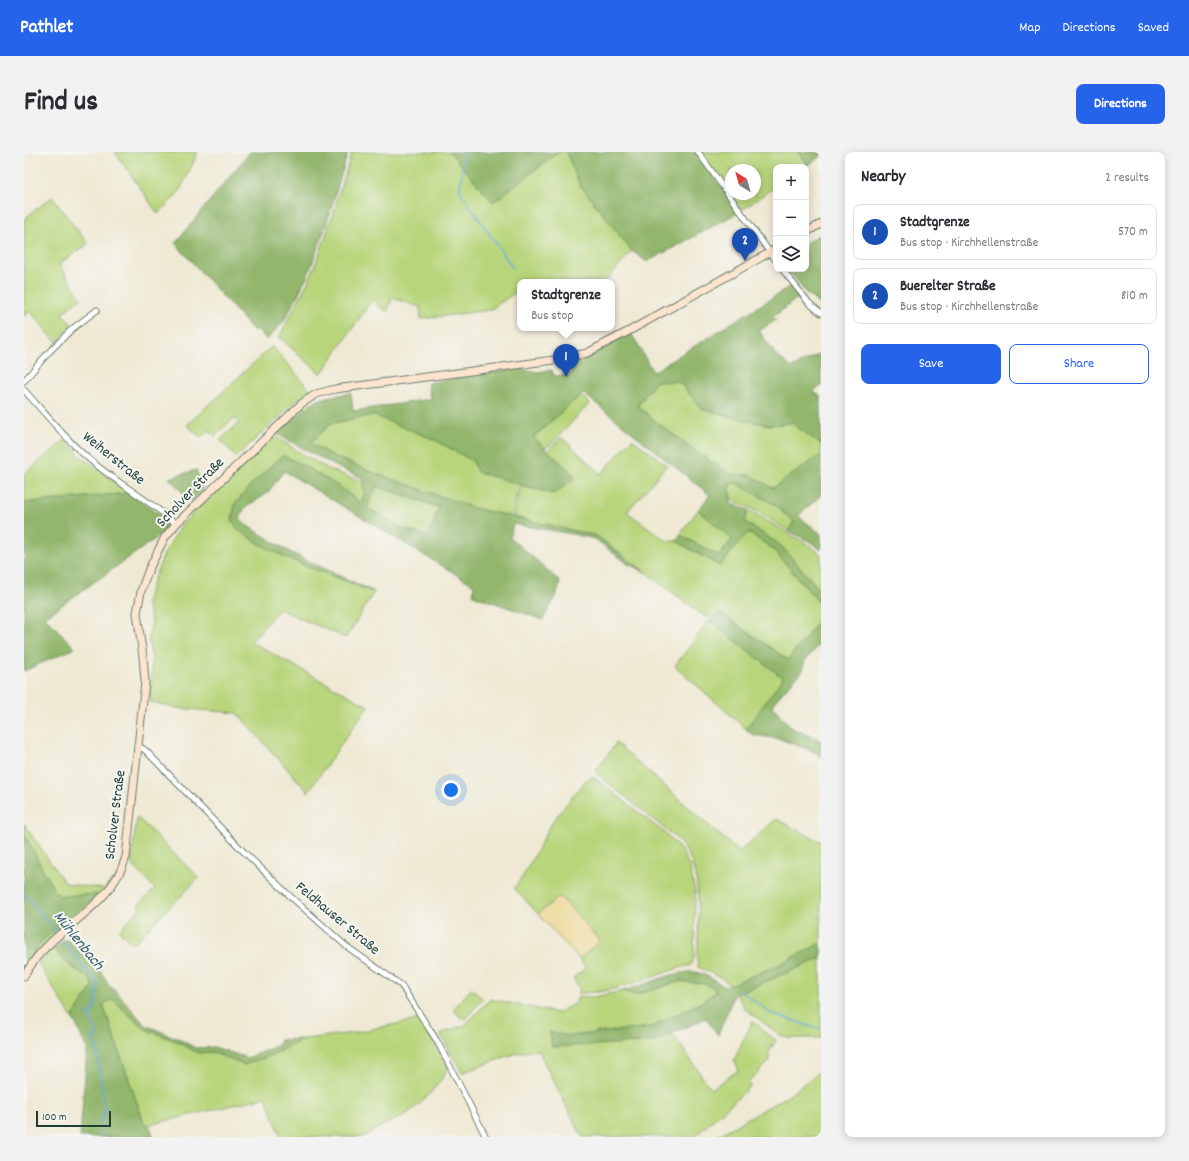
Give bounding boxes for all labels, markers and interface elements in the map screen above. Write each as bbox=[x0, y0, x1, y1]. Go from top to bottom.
text: Pathlet bbox=[20, 15, 73, 42]
text: Map bbox=[1019, 18, 1041, 38]
text: Directions bbox=[1063, 18, 1116, 38]
text: Saved bbox=[1138, 18, 1169, 38]
text: Find us bbox=[24, 84, 98, 124]
button: Directions bbox=[1076, 84, 1165, 124]
north arrow bbox=[725, 164, 761, 200]
map controls bbox=[773, 164, 809, 272]
button: + bbox=[773, 164, 809, 200]
text: Nearby bbox=[861, 166, 905, 190]
text: 2 results bbox=[1105, 169, 1149, 188]
button: − bbox=[773, 200, 809, 236]
text: Stadtgrenze bbox=[900, 212, 970, 234]
text: 1 bbox=[874, 223, 876, 242]
text: 570 m bbox=[1118, 223, 1148, 242]
pin: 2 bbox=[732, 228, 758, 261]
text: Bus stop · Kirchhellenstraße bbox=[900, 234, 1038, 253]
button: layers bbox=[773, 236, 809, 272]
text: Buerelter Straße bbox=[900, 276, 996, 298]
popup bbox=[517, 279, 615, 331]
text: Stadtgrenze bbox=[531, 285, 601, 307]
text: 2 bbox=[872, 287, 878, 306]
text: 810 m bbox=[1121, 287, 1148, 306]
text: Bus stop · Kirchhellenstraße bbox=[900, 298, 1038, 317]
text: Bus stop bbox=[531, 307, 573, 326]
pin: 1 bbox=[553, 344, 579, 377]
button: Save bbox=[861, 344, 1001, 384]
button: Share bbox=[1009, 344, 1149, 384]
street label: Weiherstraße bbox=[77, 427, 149, 491]
street label: Scholver Straße bbox=[152, 453, 230, 533]
street label: Scholver Straße bbox=[100, 769, 132, 861]
your location bbox=[441, 780, 461, 800]
street label: Feldhauser Straße bbox=[290, 877, 384, 961]
water label: Mühlenbach bbox=[47, 907, 109, 976]
scale bar bbox=[36, 1109, 111, 1128]
text: 100 m bbox=[42, 1110, 66, 1126]

